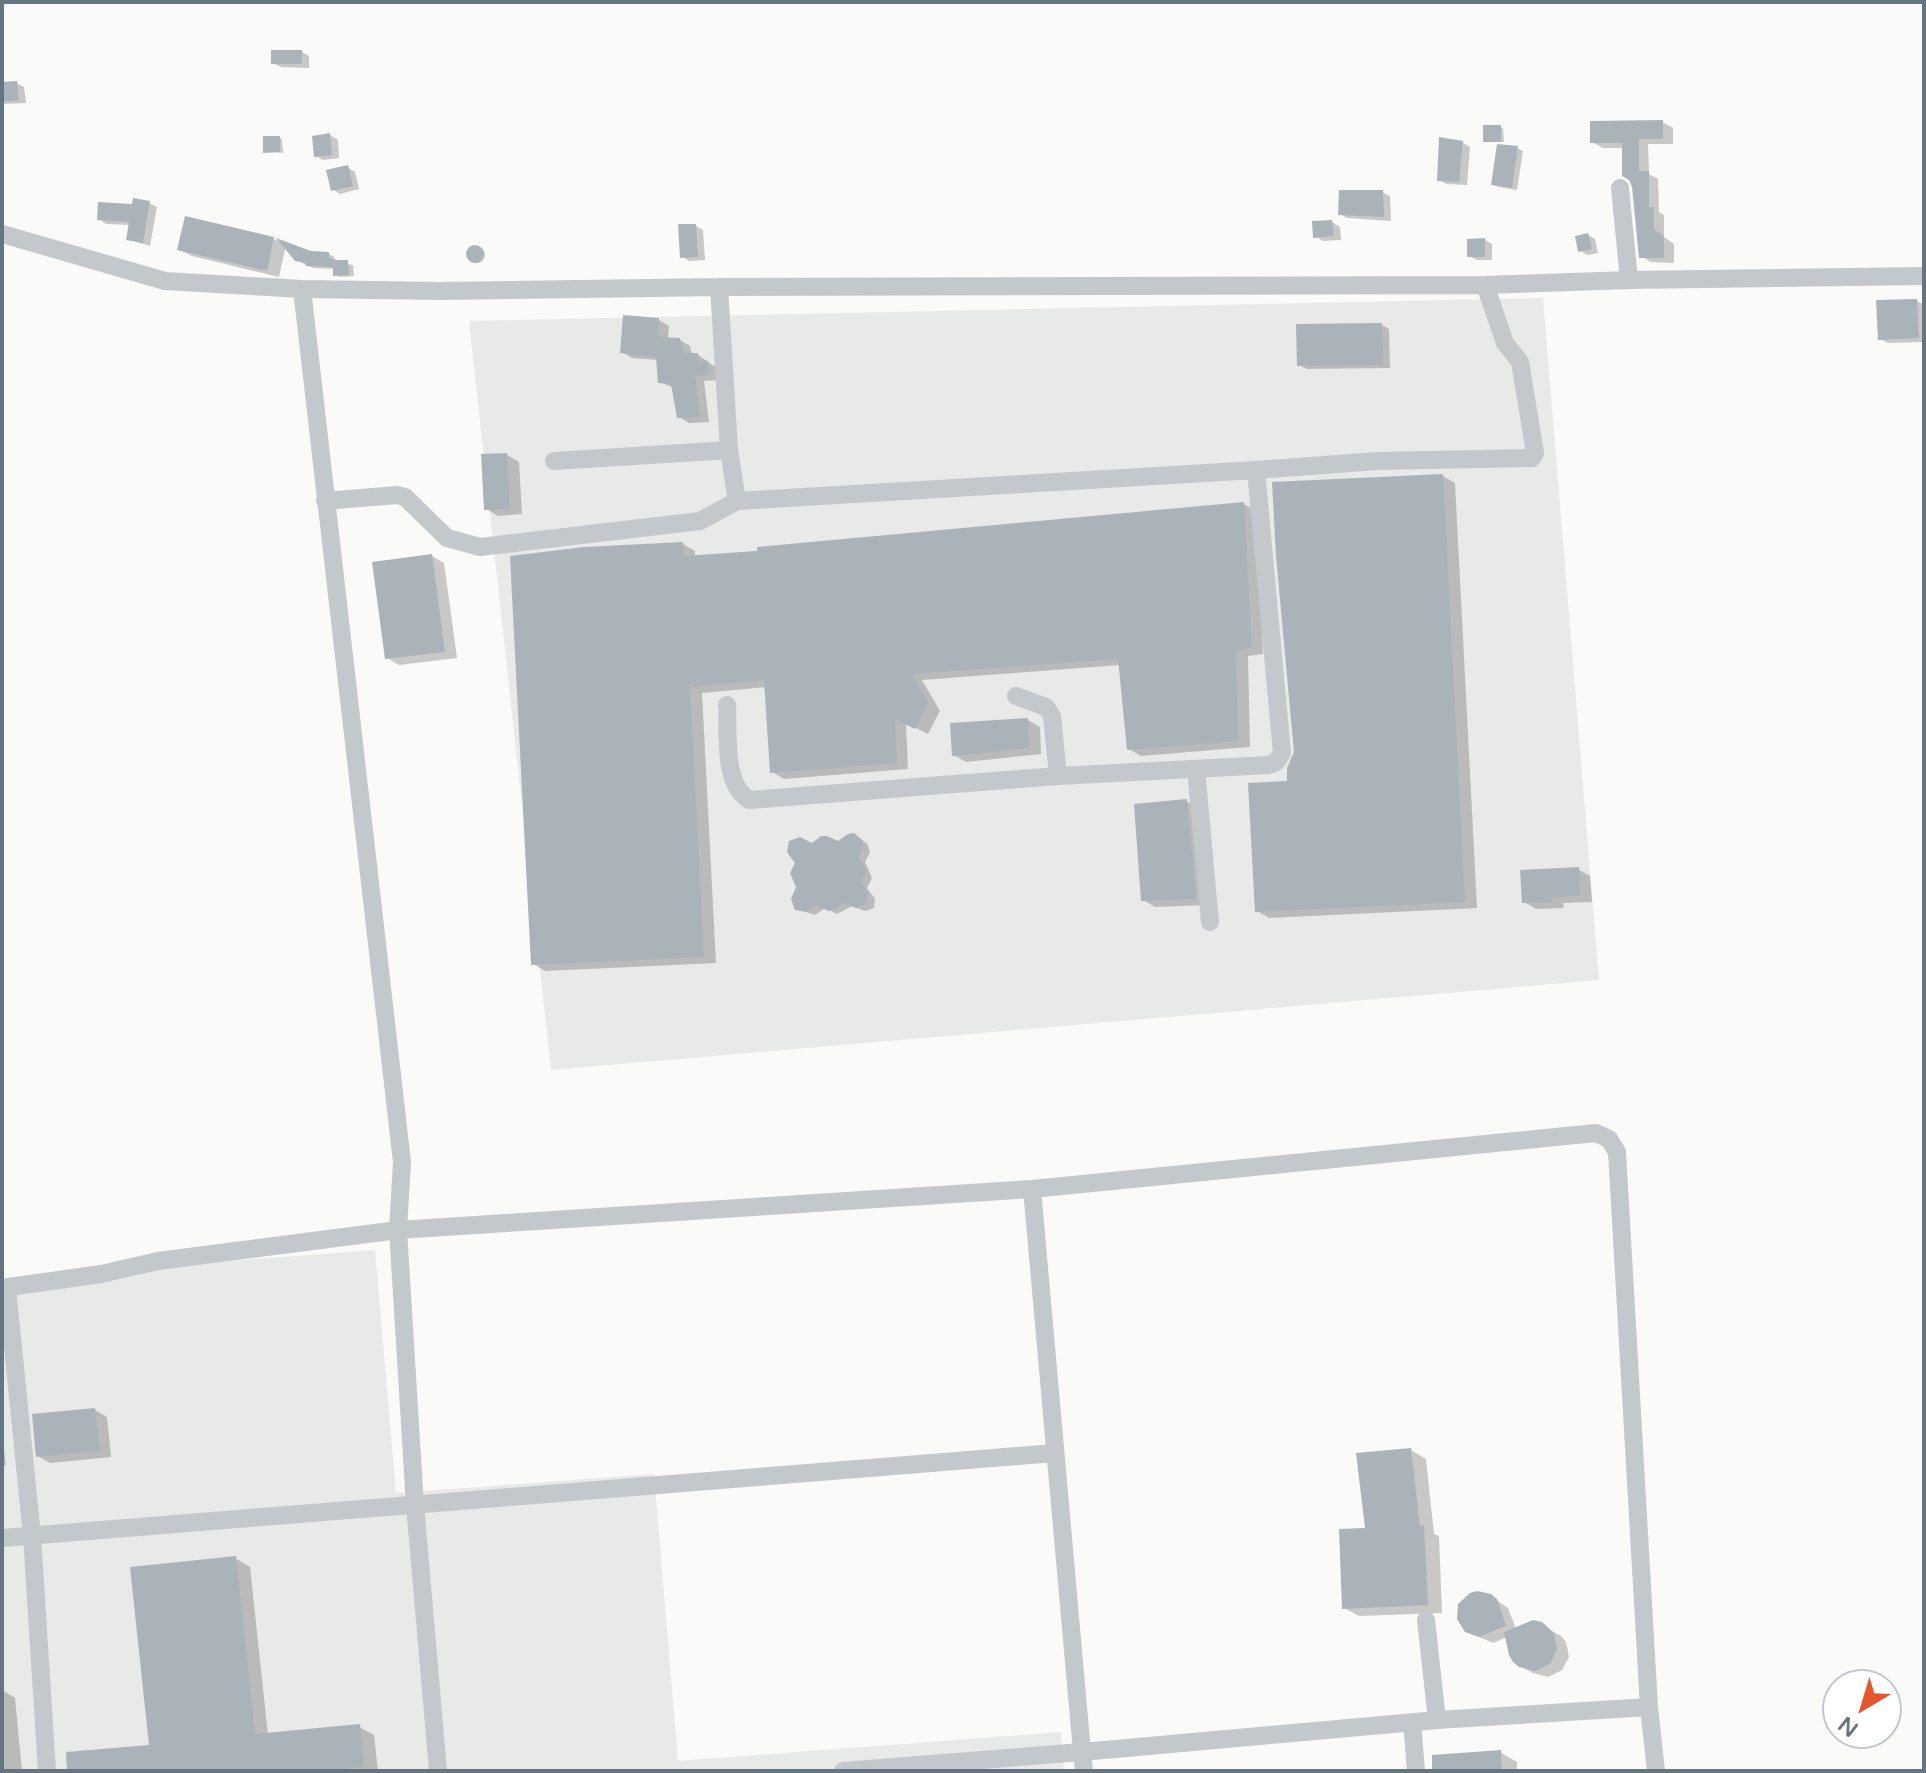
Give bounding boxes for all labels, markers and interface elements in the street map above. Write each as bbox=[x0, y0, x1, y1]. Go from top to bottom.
north arrow bbox=[1822, 1669, 1902, 1749]
text: N bbox=[1833, 1711, 1863, 1742]

